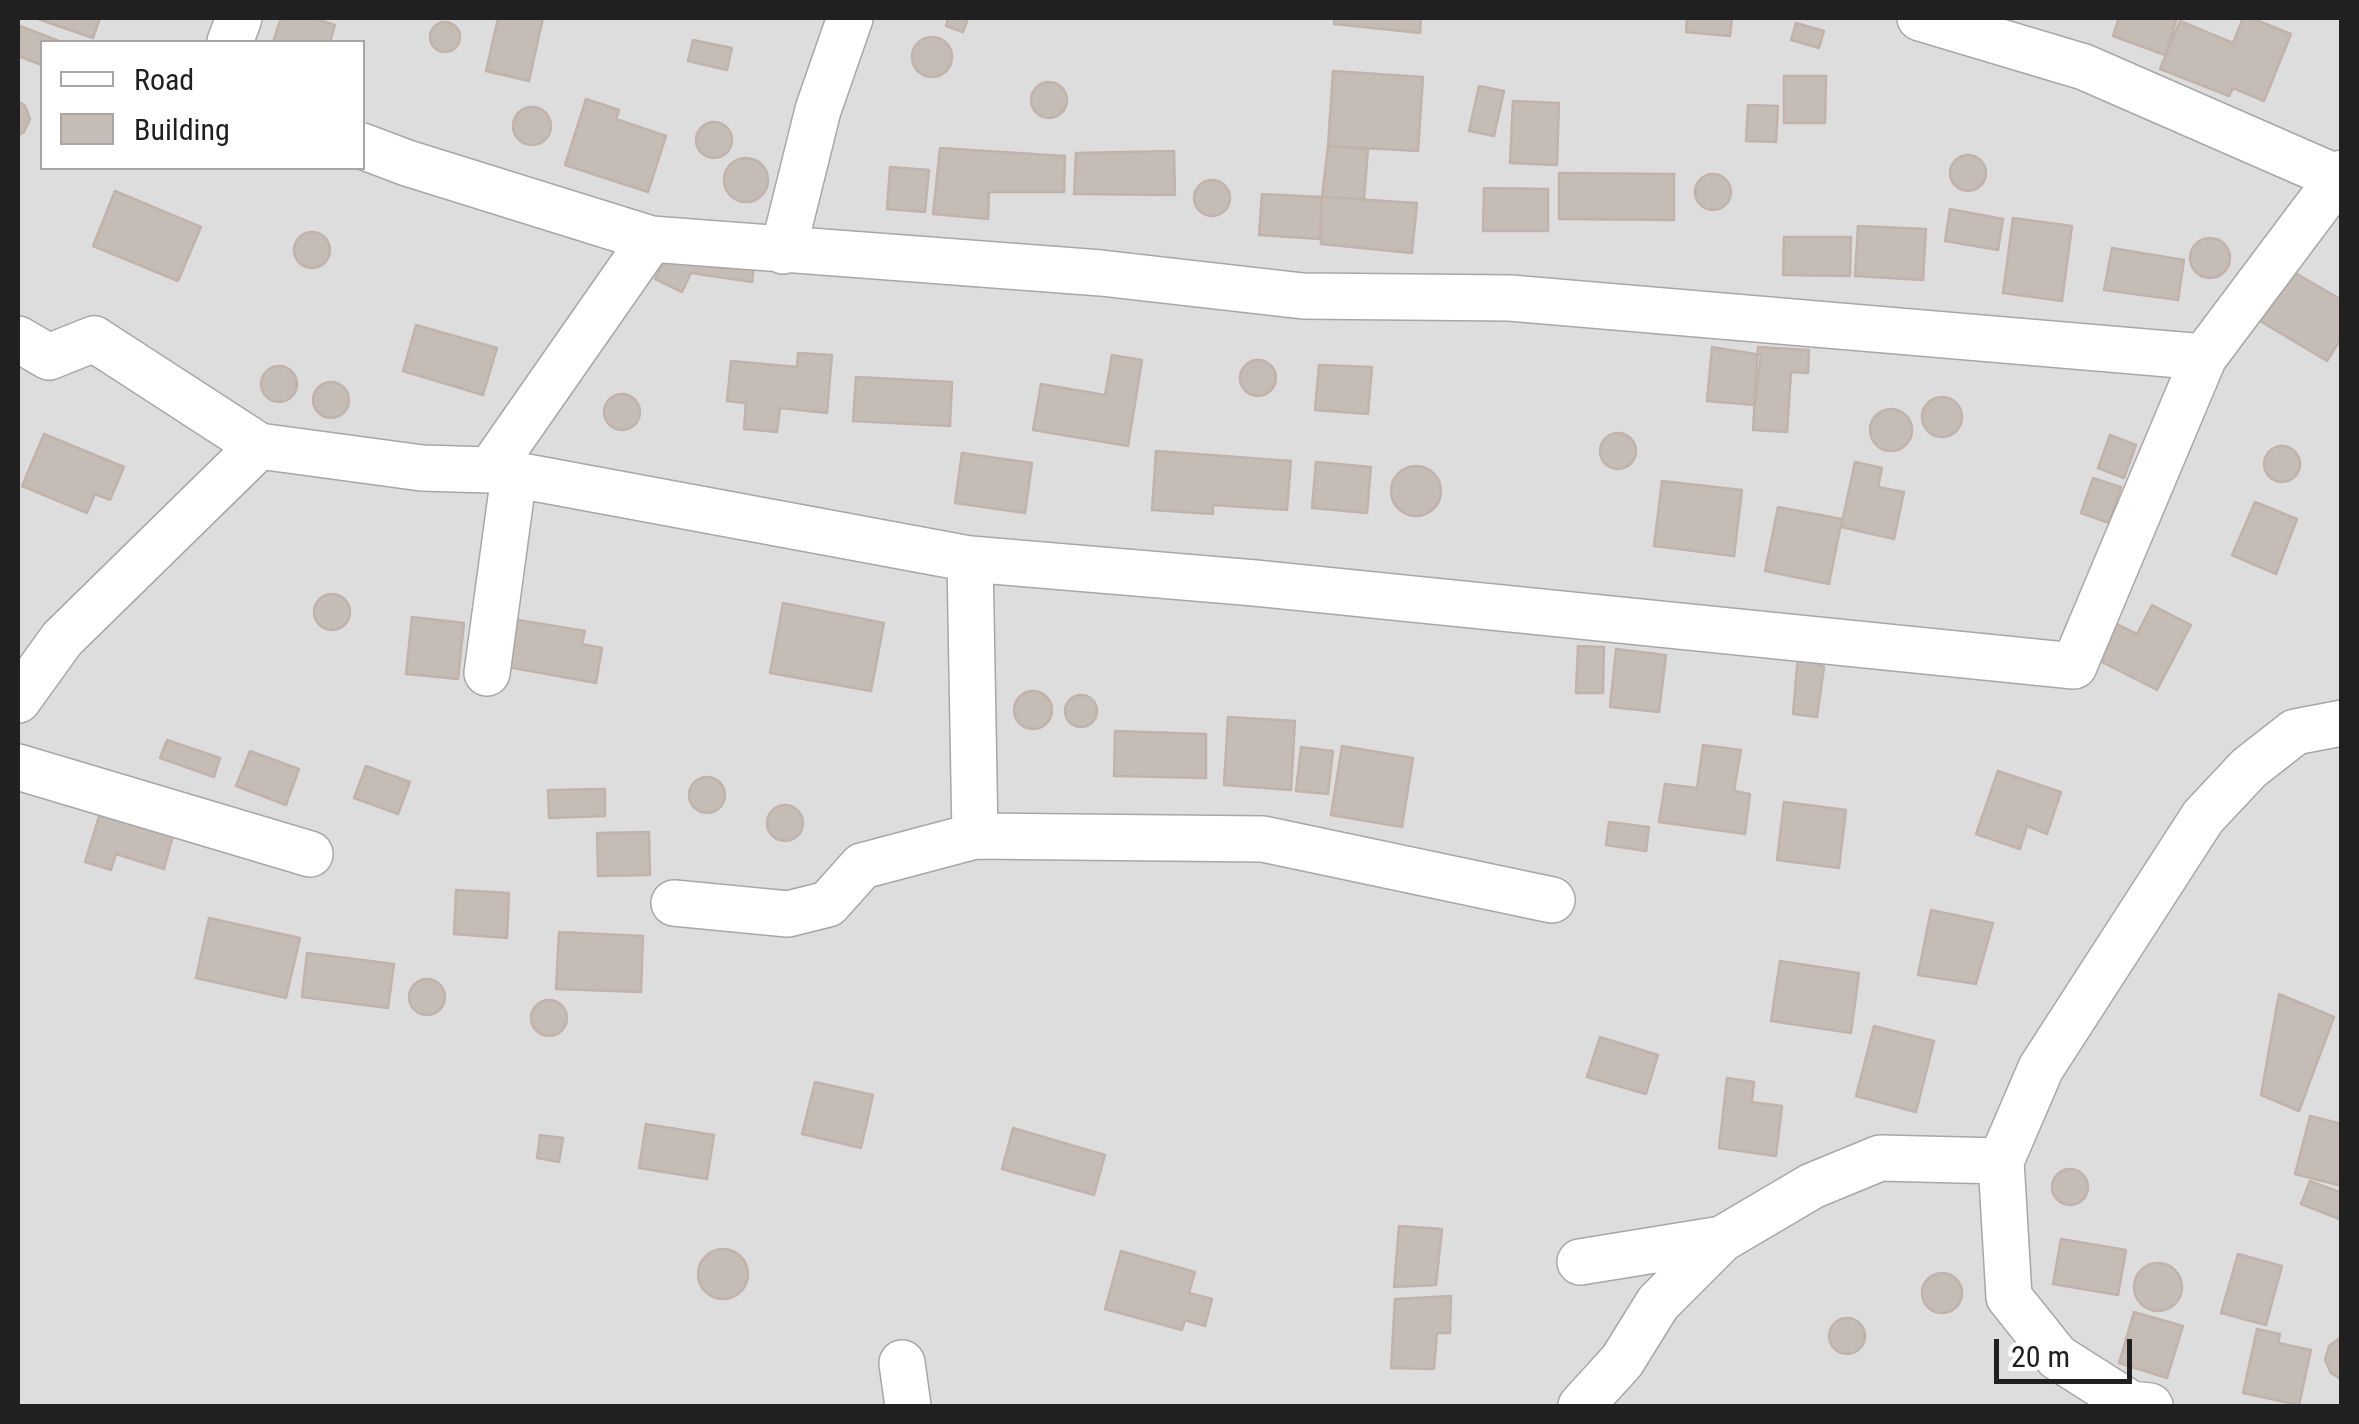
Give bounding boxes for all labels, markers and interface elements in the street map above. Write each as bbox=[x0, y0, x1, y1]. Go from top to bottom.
legend bbox=[40, 40, 365, 170]
text: Road bbox=[134, 62, 194, 97]
text: Building bbox=[134, 112, 230, 147]
scale bar bbox=[1999, 1319, 2136, 1381]
text: 20 m bbox=[2011, 1339, 2070, 1374]

